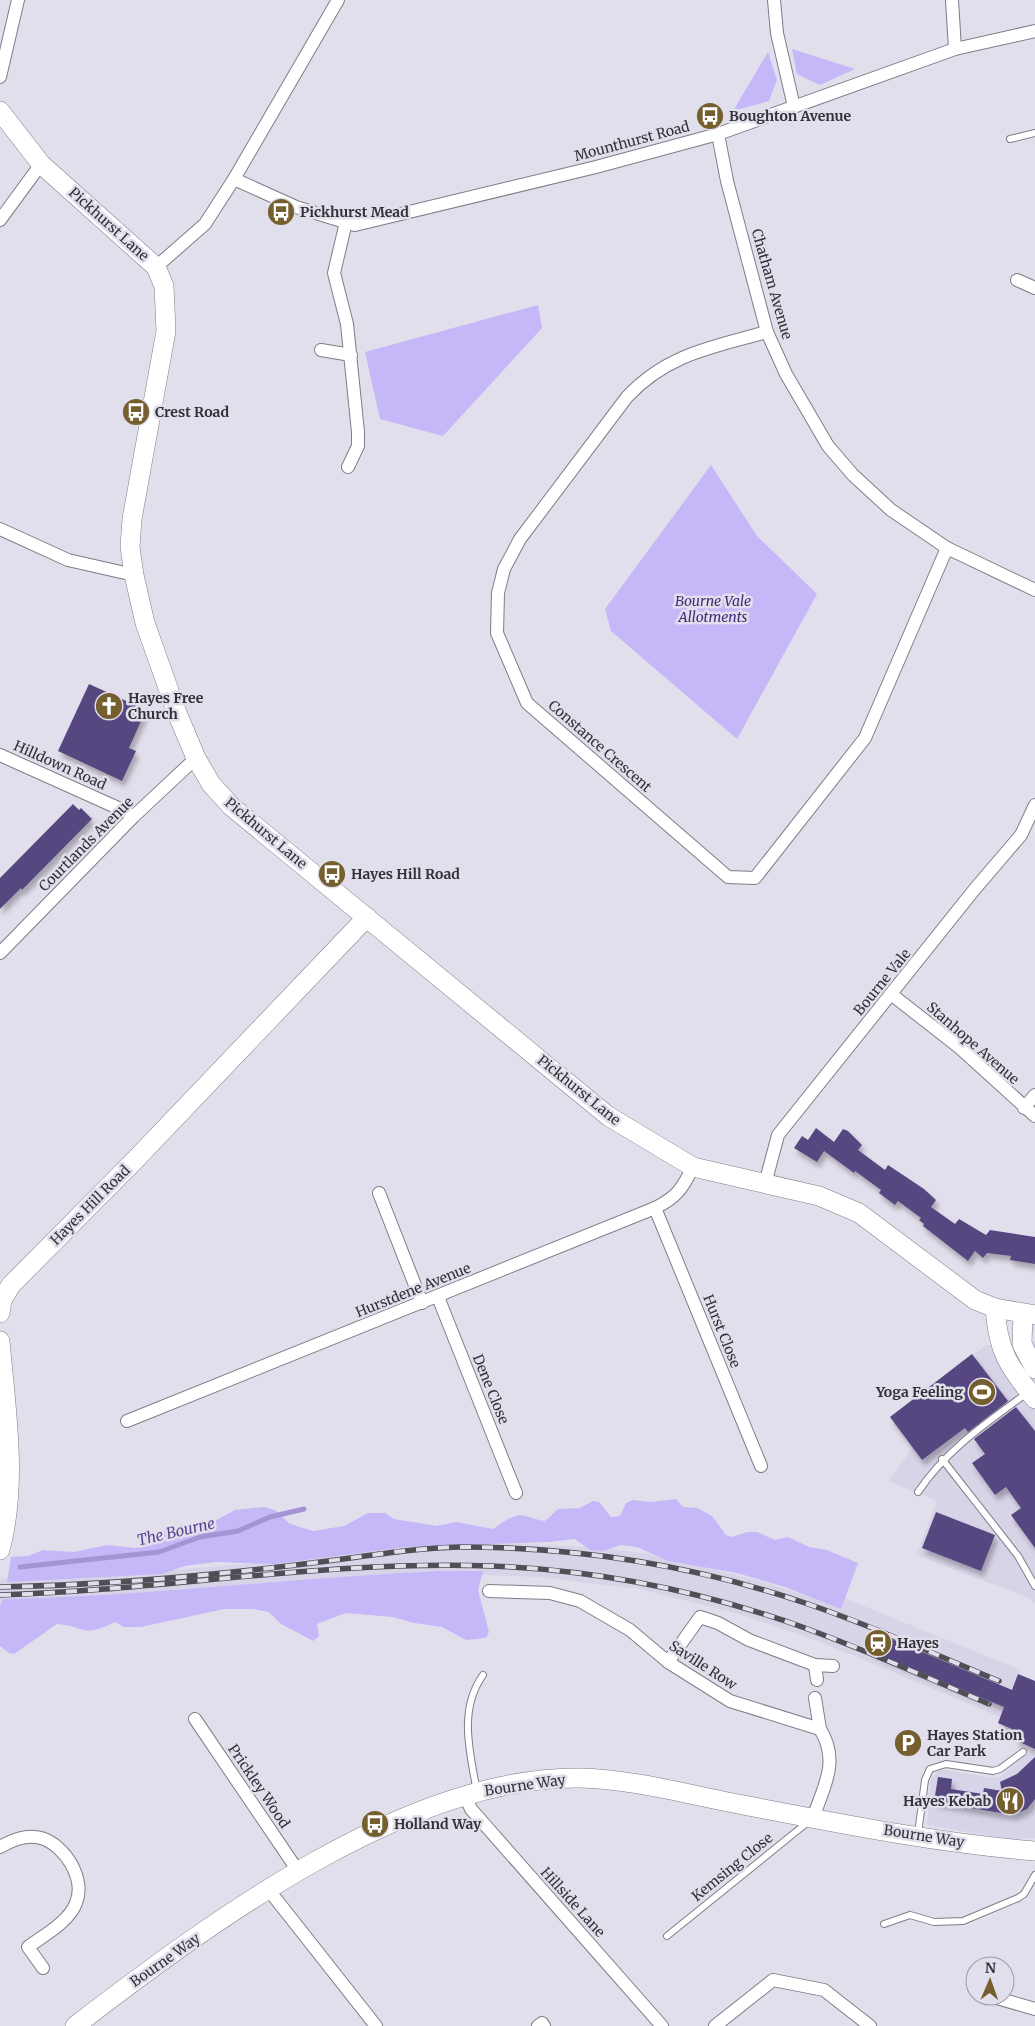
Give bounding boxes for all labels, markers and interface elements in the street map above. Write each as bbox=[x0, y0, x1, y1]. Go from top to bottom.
bus stop icon: Boughton Avenue bbox=[695, 101, 725, 131]
place label: Boughton Avenue bbox=[729, 107, 851, 125]
street label: Mounthurst Road bbox=[572, 117, 692, 165]
street label: Pickhurst Lane bbox=[65, 183, 153, 265]
bus stop icon: Pickhurst Mead bbox=[266, 197, 296, 227]
place label: Pickhurst Mead bbox=[300, 203, 409, 221]
street label: Chatham Avenue bbox=[748, 227, 796, 341]
bus stop icon: Crest Road bbox=[121, 397, 151, 427]
place label: Crest Road bbox=[155, 403, 229, 421]
park label: Bourne Vale Allotments bbox=[675, 592, 751, 626]
place label: Hayes Free Church bbox=[128, 689, 204, 723]
church icon: Hayes Free Church bbox=[94, 691, 124, 721]
street label: Constance Crescent bbox=[545, 696, 656, 796]
street label: Hilldown Road bbox=[11, 737, 110, 794]
street label: Courtlands Avenue bbox=[35, 793, 137, 895]
street label: Pickhurst Lane bbox=[221, 793, 311, 873]
bus stop icon: Hayes Hill Road bbox=[317, 859, 347, 889]
place label: Hayes Hill Road bbox=[351, 865, 460, 883]
street label: Bourne Vale bbox=[850, 945, 914, 1019]
street label: Stanhope Avenue bbox=[923, 998, 1023, 1088]
street label: Pickhurst Lane bbox=[534, 1051, 624, 1129]
street label: Hayes Hill Road bbox=[46, 1161, 134, 1249]
street label: Hurstdene Avenue bbox=[353, 1259, 473, 1321]
street label: Hurst Close bbox=[699, 1292, 745, 1370]
street label: Dene Close bbox=[469, 1351, 513, 1427]
sports icon: Yoga Feeling bbox=[967, 1377, 997, 1407]
place label: Yoga Feeling bbox=[875, 1383, 963, 1401]
water label: The Bourne bbox=[135, 1513, 217, 1550]
station icon: Hayes bbox=[863, 1628, 893, 1658]
place label: Hayes bbox=[897, 1634, 939, 1652]
street label: Saville Row bbox=[666, 1636, 740, 1694]
place label: Hayes Station Car Park bbox=[927, 1726, 1023, 1760]
parking icon: Hayes Station Car Park bbox=[893, 1728, 923, 1758]
street label: Prickley Wood bbox=[224, 1741, 294, 1832]
street label: Bourne Way bbox=[483, 1770, 568, 1800]
restaurant icon: Hayes Kebab bbox=[995, 1786, 1025, 1816]
place label: Hayes Kebab bbox=[903, 1792, 991, 1810]
bus stop icon: Holland Way bbox=[360, 1809, 390, 1839]
place label: Holland Way bbox=[394, 1815, 482, 1833]
street label: Bourne Way bbox=[882, 1821, 967, 1851]
street label: Kemsing Close bbox=[688, 1829, 776, 1905]
street label: Hillside Lane bbox=[537, 1863, 609, 1941]
street label: Bourne Way bbox=[126, 1929, 204, 1991]
north arrow bbox=[965, 1956, 1015, 2006]
text: N bbox=[985, 1959, 996, 1977]

